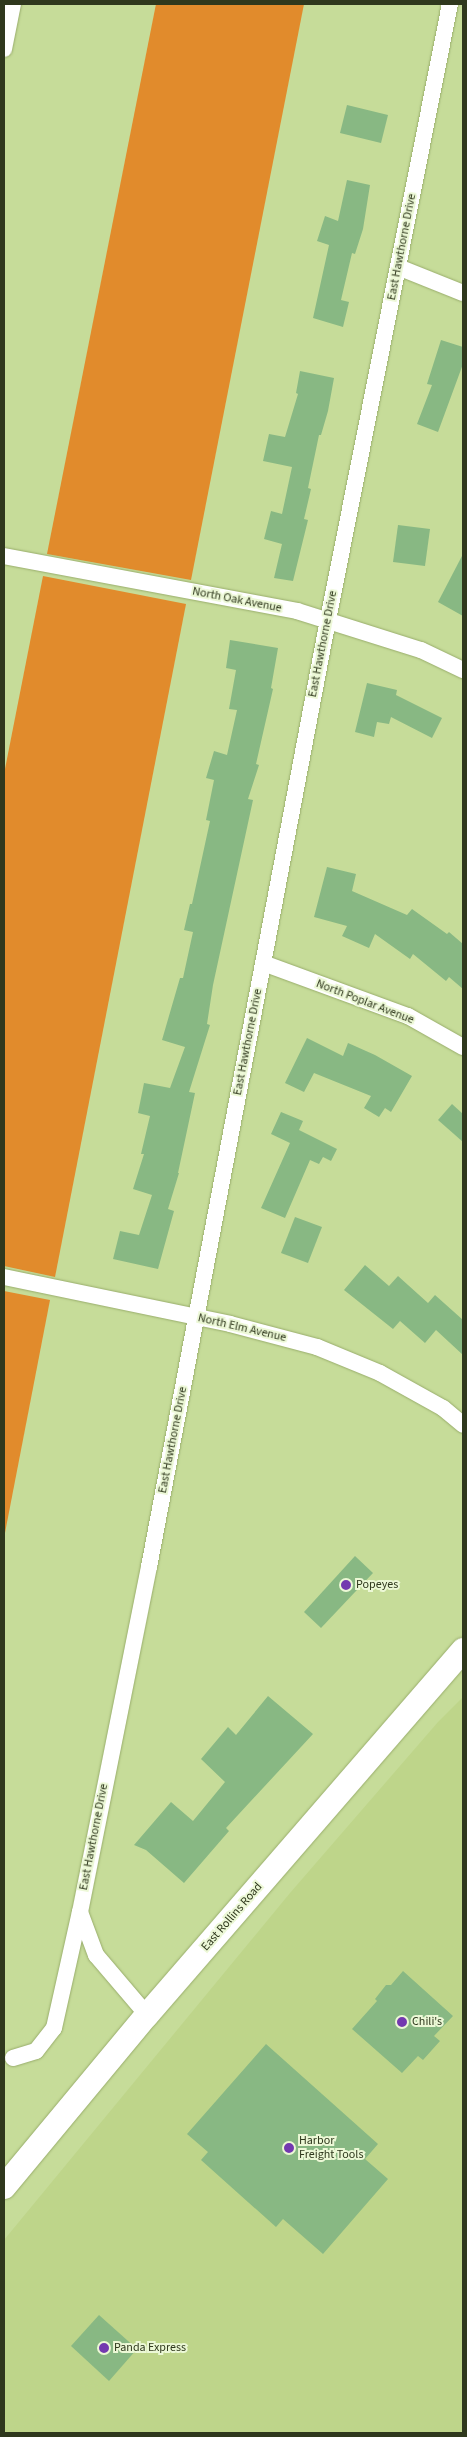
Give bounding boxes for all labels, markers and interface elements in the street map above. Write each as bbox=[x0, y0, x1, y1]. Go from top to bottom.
street label: East Hawthorne Drive bbox=[385, 192, 419, 302]
street label: North Oak Avenue bbox=[191, 584, 283, 616]
street label: East Hawthorne Drive bbox=[306, 589, 340, 699]
street label: North Poplar Avenue bbox=[314, 977, 416, 1027]
street label: East Hawthorne Drive bbox=[231, 987, 265, 1097]
street label: North Elm Avenue bbox=[196, 1311, 288, 1345]
street label: East Hawthorne Drive bbox=[156, 1385, 190, 1495]
place label: Popeyes bbox=[356, 1578, 398, 1592]
marker: Popeyes bbox=[340, 1579, 352, 1591]
street label: East Hawthorne Drive bbox=[77, 1782, 111, 1892]
street label: East Rollins Road bbox=[198, 1880, 266, 1954]
place label: Chili's bbox=[412, 2015, 442, 2029]
marker: Chili's bbox=[396, 2016, 408, 2028]
place label: Harbor Freight Tools bbox=[299, 2134, 363, 2162]
marker: Harbor Freight Tools bbox=[283, 2142, 295, 2154]
place label: Panda Express bbox=[114, 2341, 186, 2355]
marker: Panda Express bbox=[98, 2342, 110, 2354]

